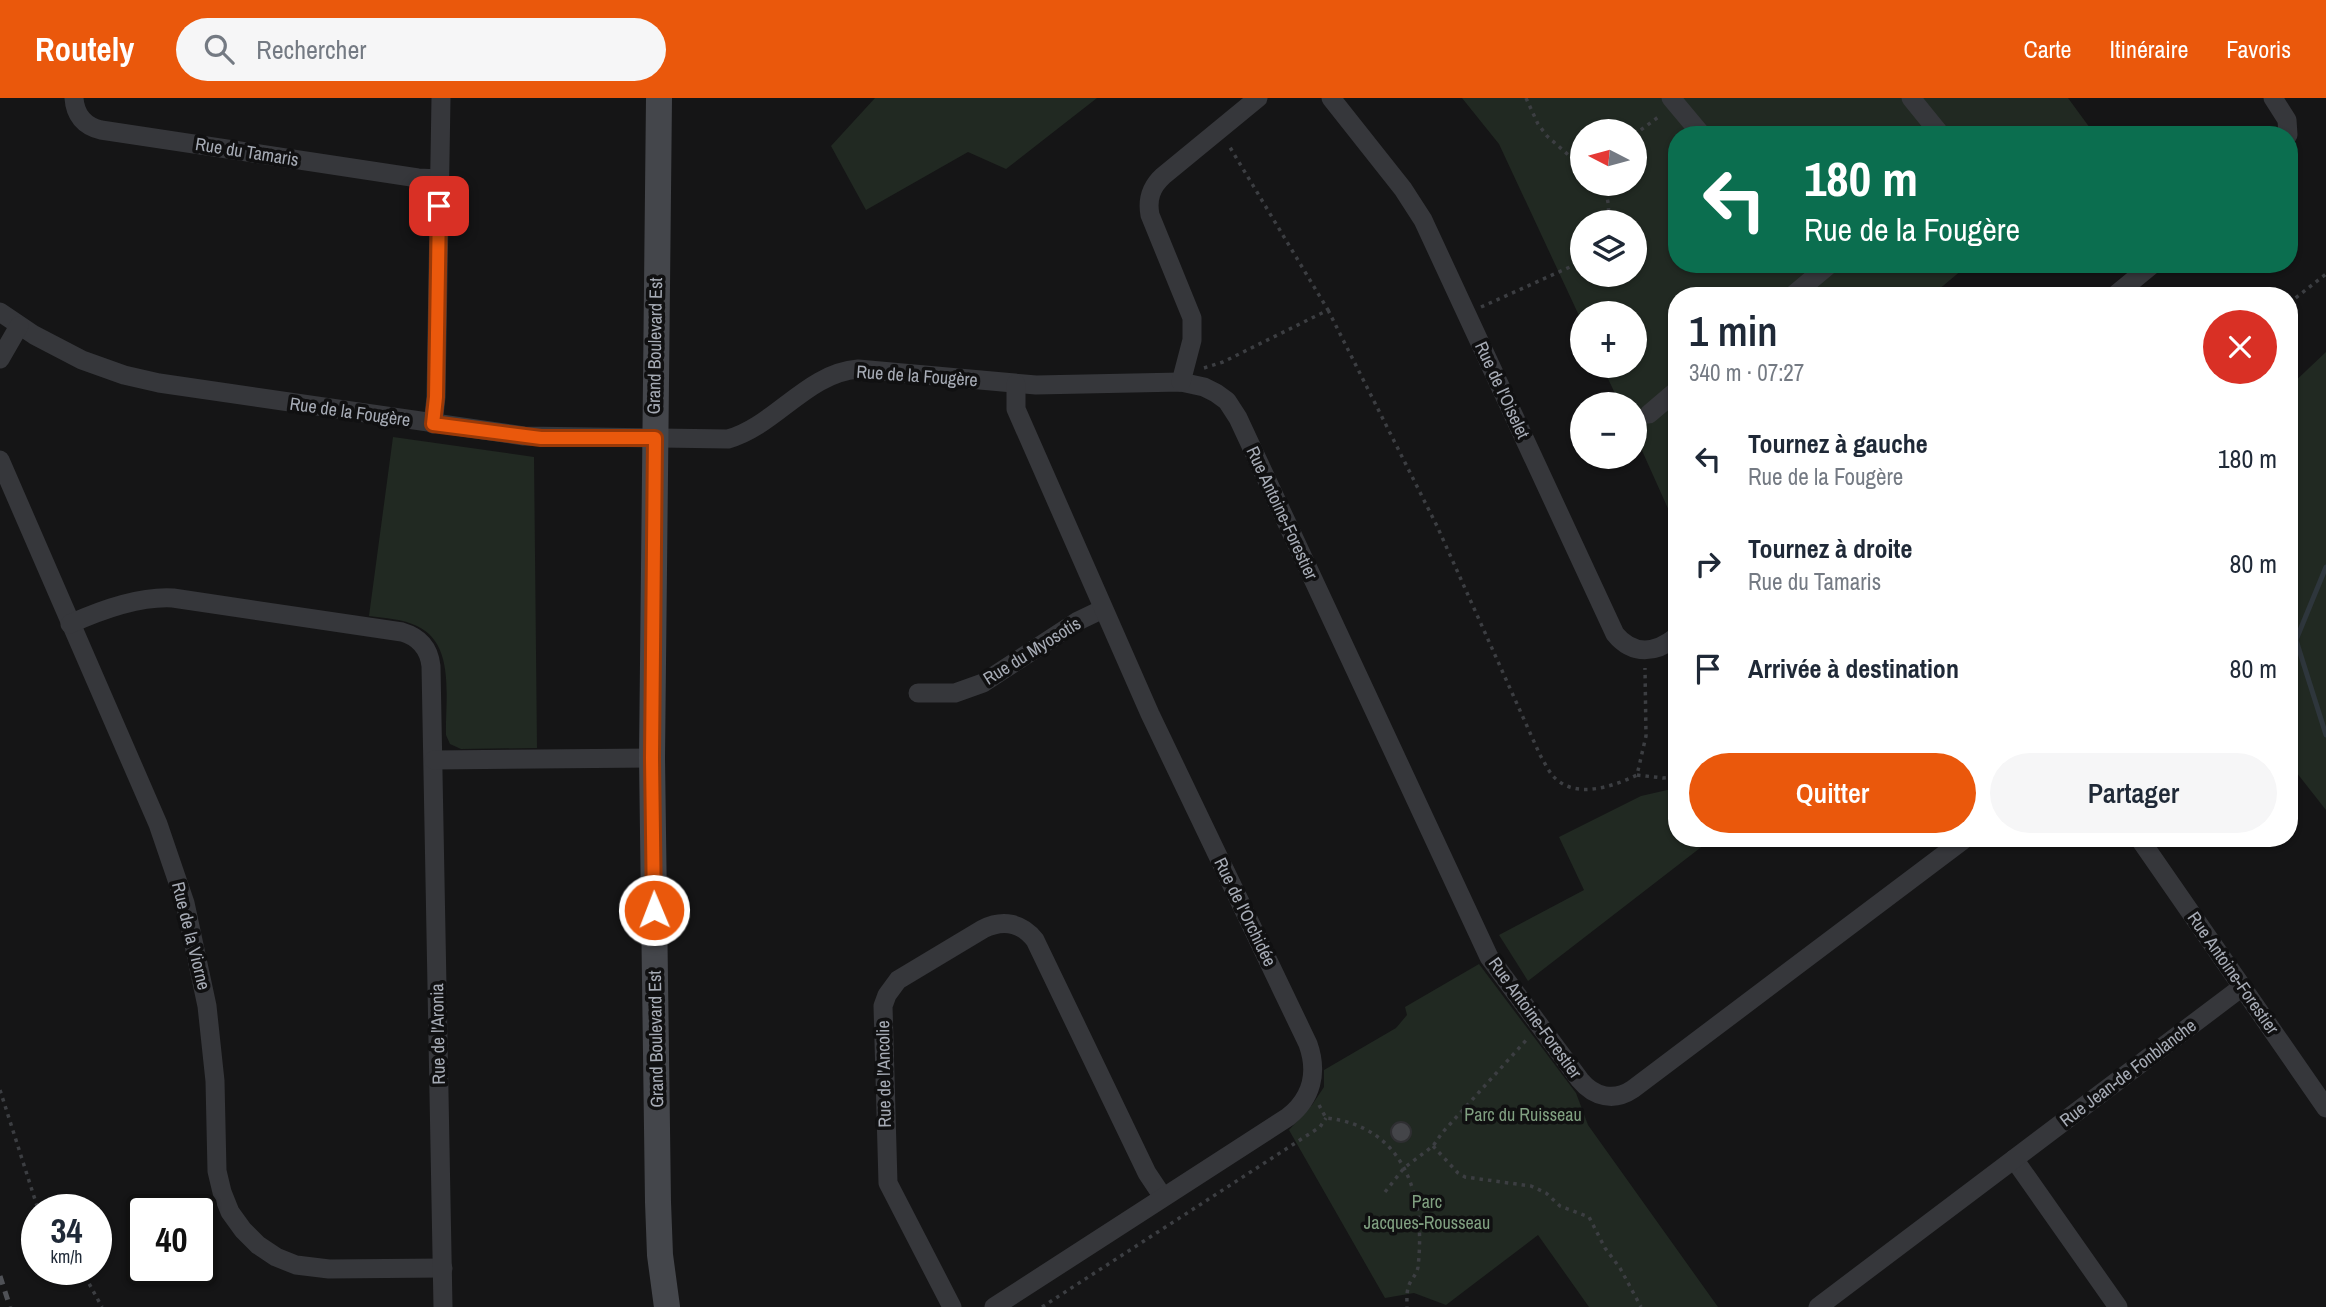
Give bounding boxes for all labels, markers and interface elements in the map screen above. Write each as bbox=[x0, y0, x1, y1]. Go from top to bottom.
search box bbox=[176, 18, 666, 81]
text: Routely bbox=[35, 27, 134, 71]
icon: search bbox=[200, 30, 238, 68]
text: Rechercher bbox=[256, 32, 366, 67]
text: Carte bbox=[2023, 33, 2072, 65]
text: Itinéraire bbox=[2110, 33, 2188, 65]
text: Favoris bbox=[2226, 33, 2291, 65]
north arrow bbox=[1570, 119, 1647, 196]
map controls bbox=[1570, 119, 1647, 469]
street label: Rue du Tamaris bbox=[194, 131, 301, 172]
text: 180 m bbox=[1804, 145, 1918, 211]
icon: left bbox=[1689, 154, 1780, 245]
pin bbox=[409, 176, 469, 236]
icon: arrive bbox=[420, 187, 458, 225]
text: Rue de la Fougère bbox=[1804, 208, 2020, 251]
button: layers bbox=[1570, 210, 1647, 287]
street label: Grand Boulevard Est bbox=[641, 277, 668, 415]
button: + bbox=[1570, 301, 1647, 378]
text: 1 min bbox=[1689, 303, 1778, 359]
button: close bbox=[2203, 310, 2277, 384]
street label: Rue de l'Oiselet bbox=[1469, 337, 1536, 442]
text: 340 m · 07:27 bbox=[1689, 357, 1804, 388]
street label: Rue de la Fougère bbox=[856, 359, 979, 392]
street label: Rue de la Fougère bbox=[288, 391, 412, 432]
button: − bbox=[1570, 392, 1647, 469]
text: Tournez à gauche bbox=[1748, 426, 1928, 461]
icon: left bbox=[1689, 440, 1727, 478]
text: 180 m bbox=[2218, 441, 2277, 476]
street label: Rue Antoine-Forestier bbox=[1241, 442, 1324, 584]
text: Rue de la Fougère bbox=[1748, 461, 1903, 492]
text: Tournez à droite bbox=[1748, 531, 1912, 566]
icon: right bbox=[1689, 545, 1727, 583]
text: 80 m bbox=[2230, 546, 2277, 581]
text: Rue du Tamaris bbox=[1748, 566, 1881, 597]
street label: Rue du Myosotis bbox=[978, 611, 1085, 691]
icon: arrive bbox=[1689, 650, 1727, 688]
text: Arrivée à destination bbox=[1748, 651, 1959, 686]
text: 80 m bbox=[2230, 651, 2277, 686]
button: Quitter bbox=[1689, 753, 1976, 833]
button: Partager bbox=[1990, 753, 2277, 833]
street label: Rue de l'Orchidée bbox=[1208, 853, 1283, 971]
position arrow bbox=[617, 873, 691, 947]
street label: Rue de la Viorne bbox=[166, 879, 217, 993]
street label: Rue Antoine-Forestier bbox=[2182, 906, 2285, 1039]
street label: Rue Antoine-Forestier bbox=[1483, 952, 1588, 1084]
street label: Grand Boulevard Est bbox=[642, 970, 669, 1108]
street label: Rue de l'Aronia bbox=[424, 983, 451, 1085]
street label: Rue Jean-de Fonblanche bbox=[2054, 1013, 2201, 1132]
street label: Rue de l'Ancolie bbox=[870, 1020, 897, 1128]
park label: Parc du Ruisseau bbox=[1464, 1102, 1582, 1127]
park label: Parc Jacques-Rousseau bbox=[1364, 1189, 1490, 1235]
speed limit sign: 40 bbox=[126, 1194, 217, 1285]
text: 34 bbox=[51, 1207, 82, 1254]
text: km/h bbox=[51, 1244, 83, 1269]

